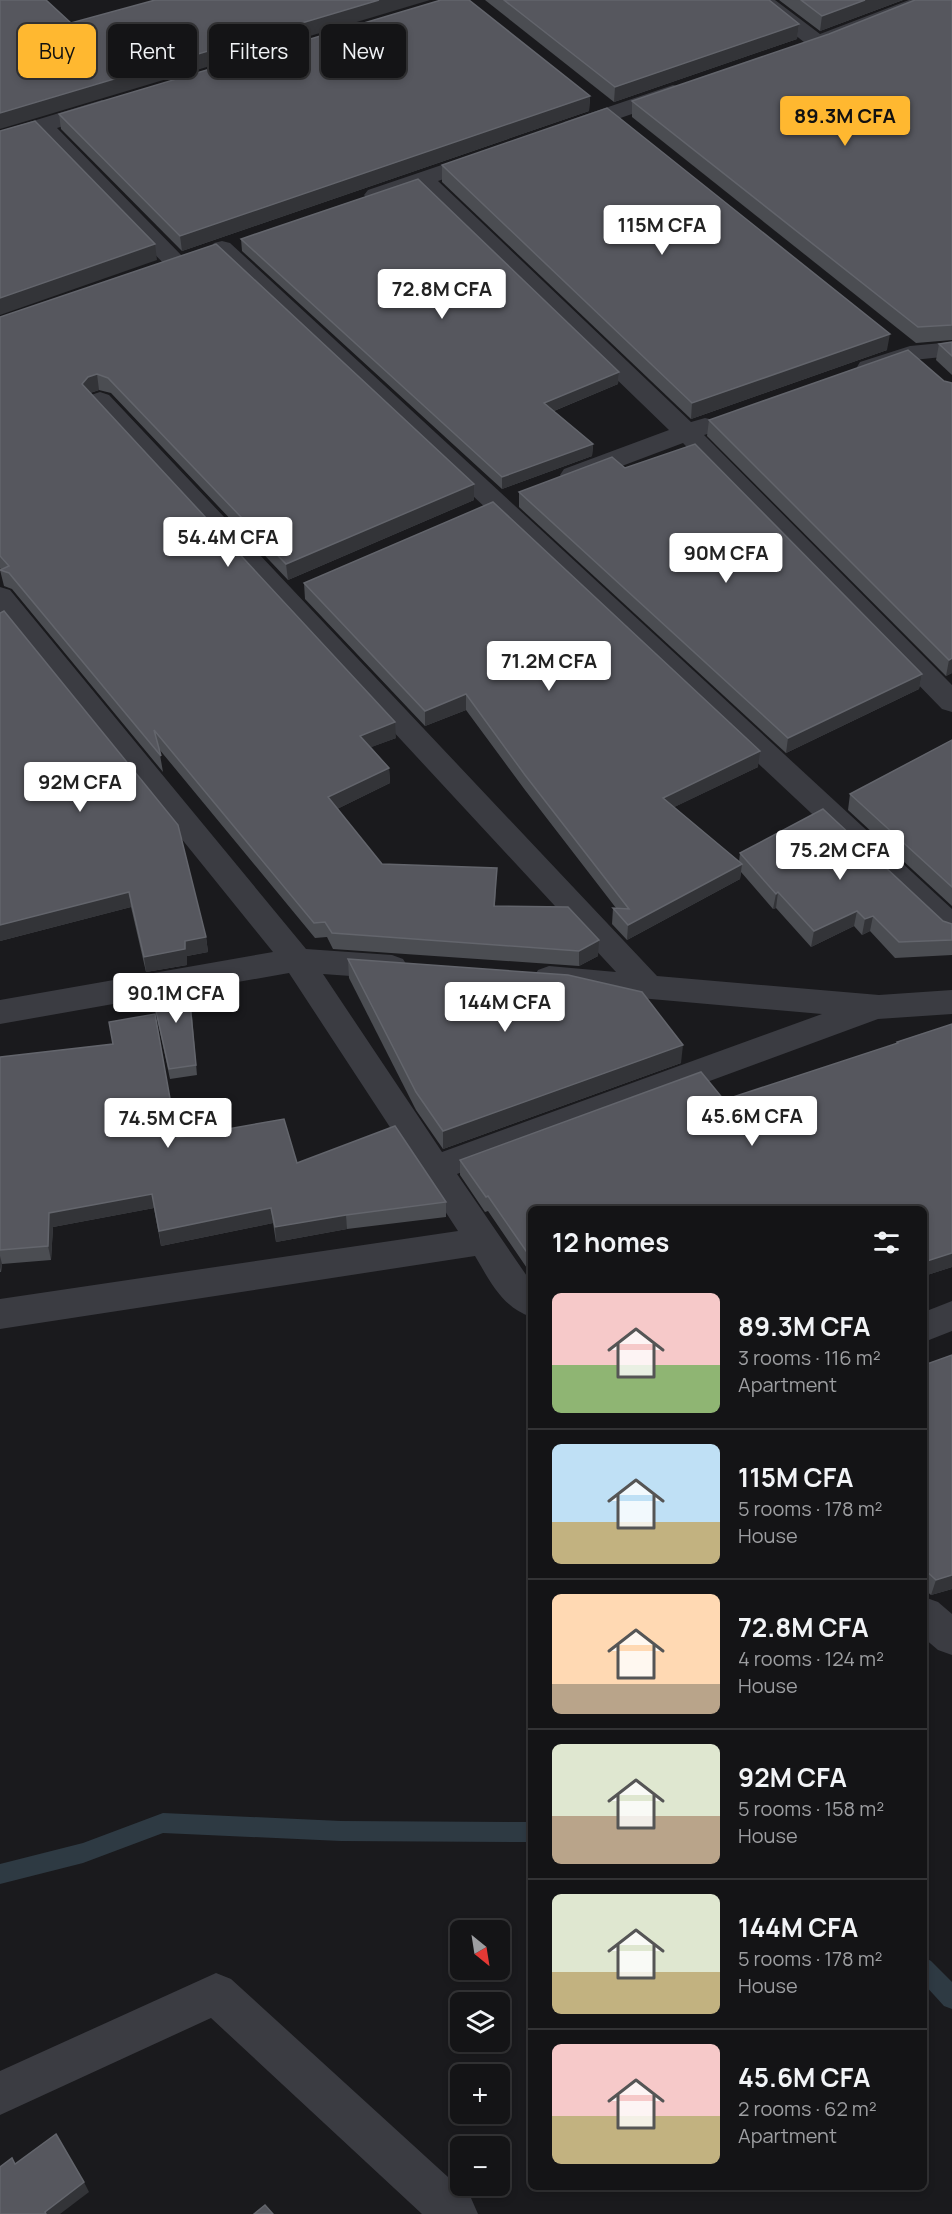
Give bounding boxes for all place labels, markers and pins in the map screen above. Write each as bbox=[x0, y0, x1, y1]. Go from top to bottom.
pin: 89.3M CFA bbox=[776, 96, 914, 147]
pin: 115M CFA bbox=[600, 205, 724, 256]
pin: 72.8M CFA bbox=[373, 269, 511, 320]
pin: 54.4M CFA bbox=[159, 517, 297, 568]
pin: 90M CFA bbox=[671, 533, 781, 584]
pin: 71.2M CFA bbox=[480, 641, 618, 692]
pin: 92M CFA bbox=[25, 762, 135, 813]
pin: 75.2M CFA bbox=[771, 830, 909, 881]
pin: 90.1M CFA bbox=[107, 973, 245, 1024]
pin: 144M CFA bbox=[443, 982, 567, 1033]
pin: 45.6M CFA bbox=[683, 1096, 821, 1147]
pin: 74.5M CFA bbox=[99, 1098, 237, 1149]

